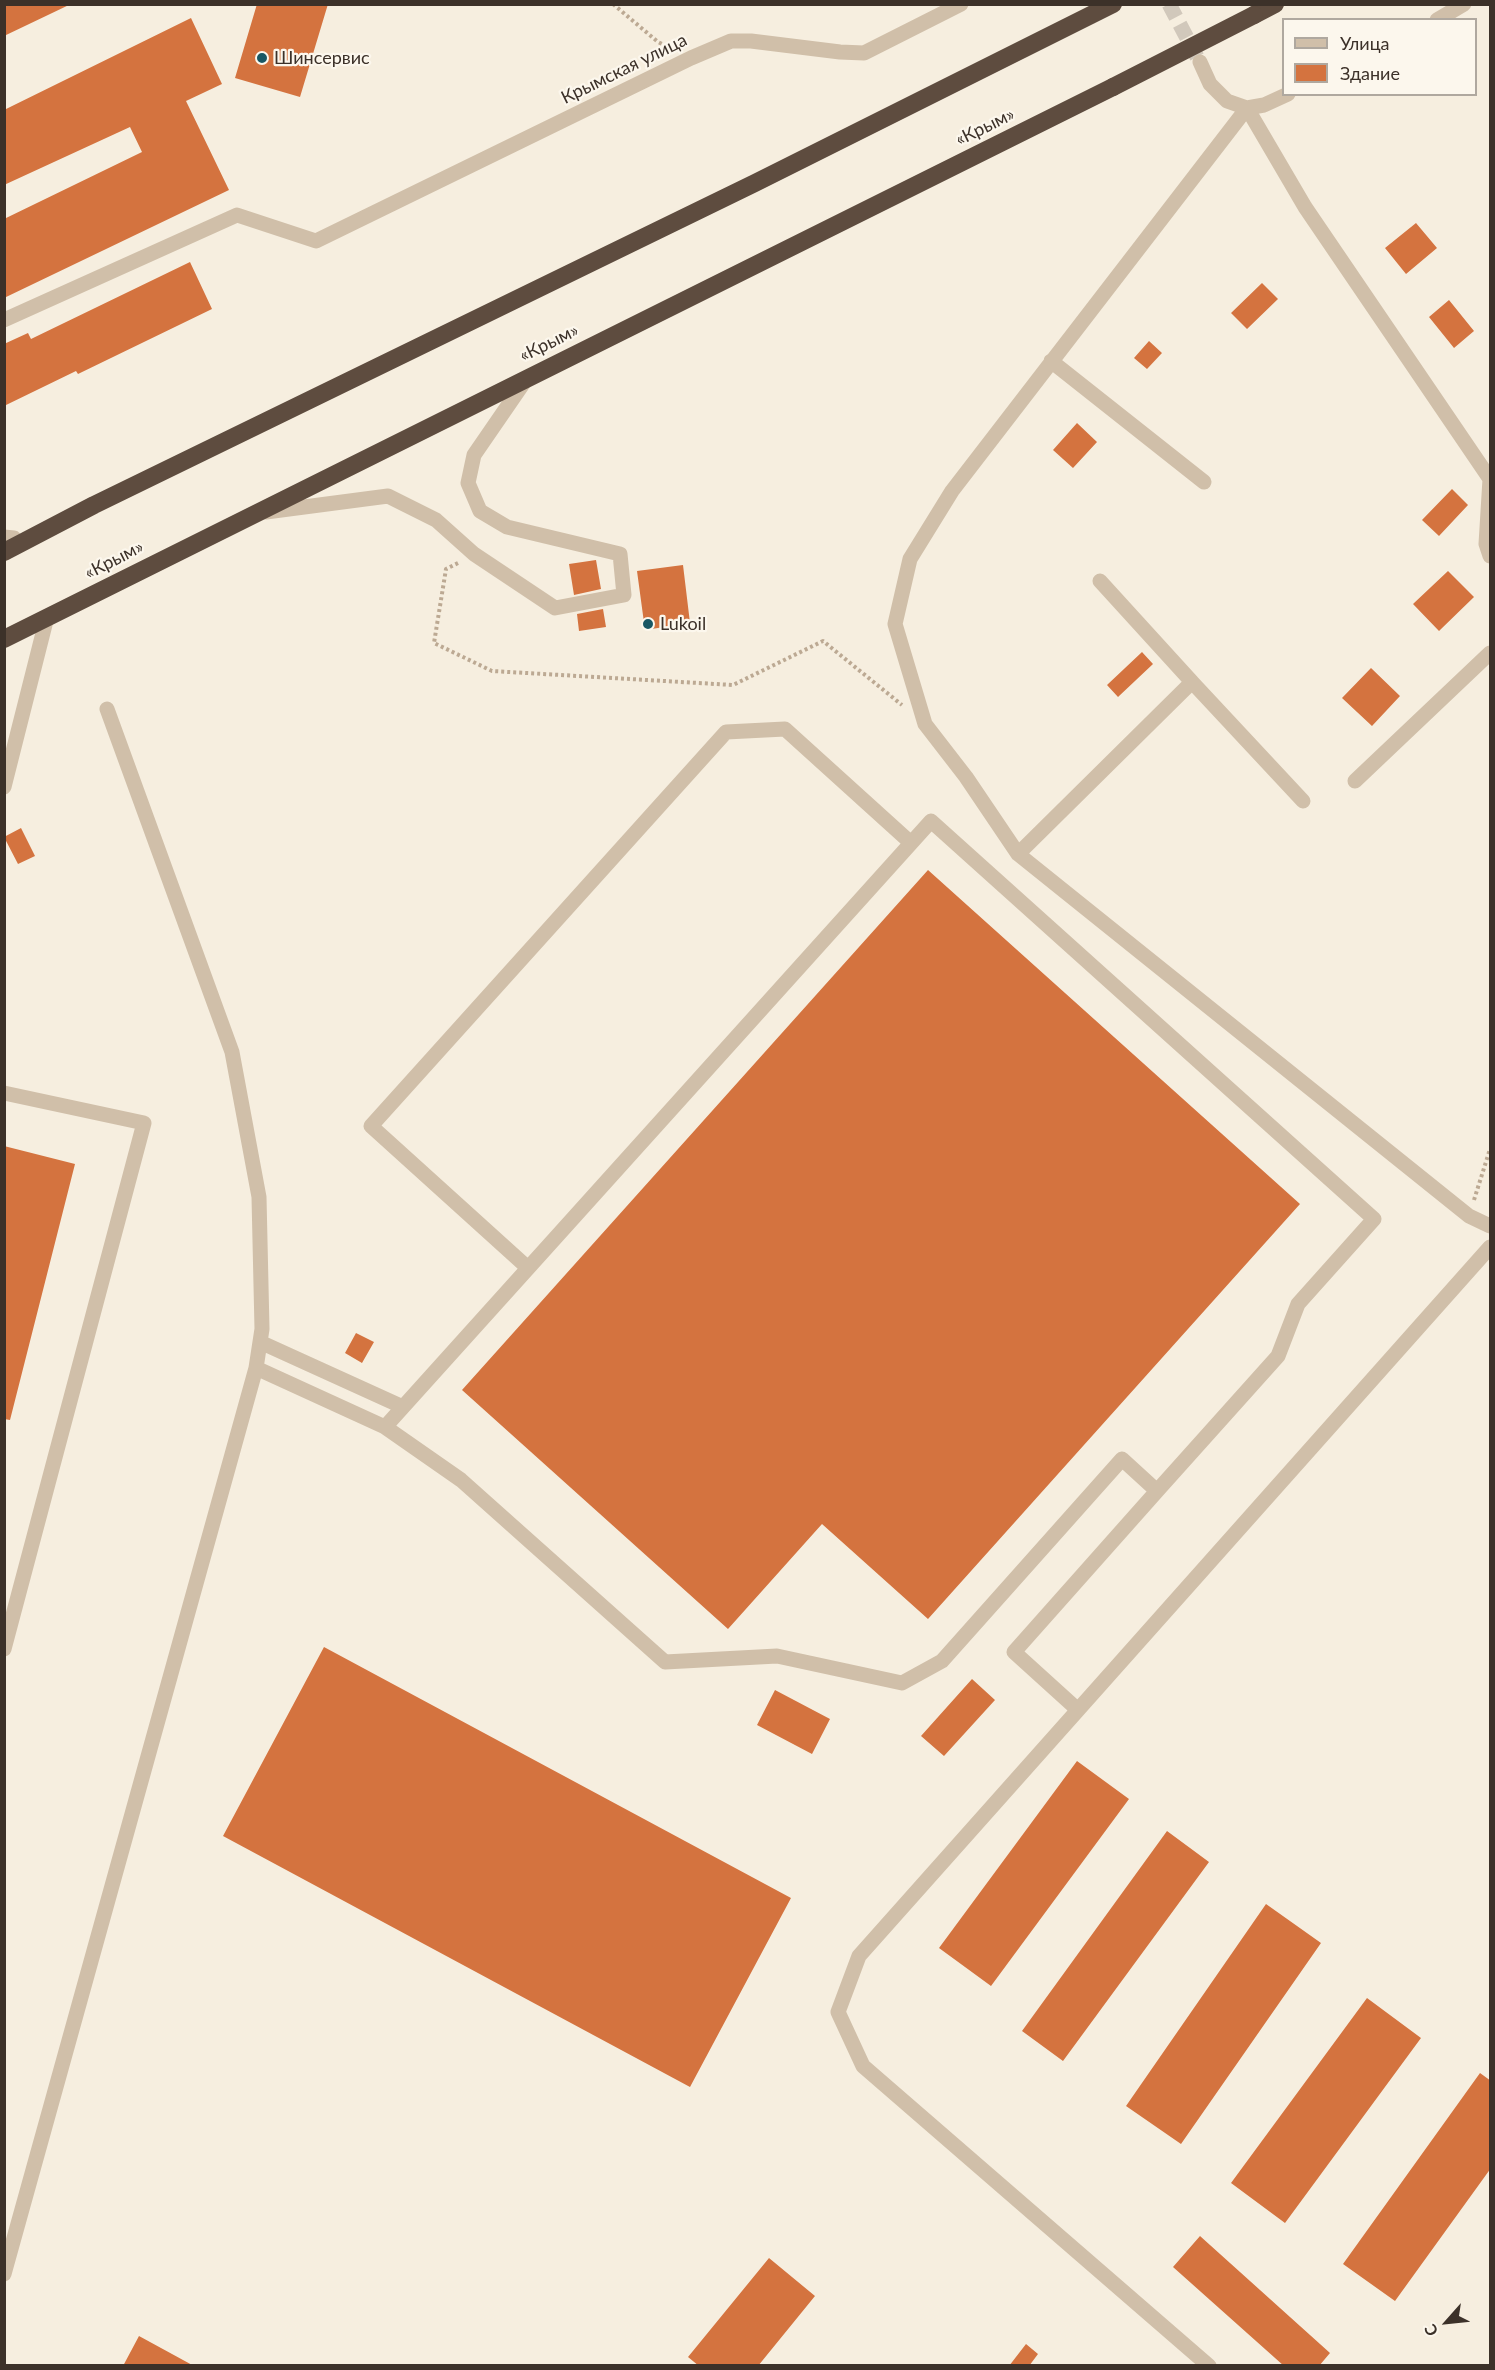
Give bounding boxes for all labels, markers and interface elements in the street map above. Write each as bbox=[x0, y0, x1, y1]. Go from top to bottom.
legend bbox=[1282, 18, 1477, 96]
street label: Крымская улица bbox=[558, 29, 690, 109]
text: Улица bbox=[1340, 32, 1390, 54]
place label: Шинсервис bbox=[274, 47, 370, 69]
marker: Шинсервис bbox=[255, 51, 269, 65]
text: Здание bbox=[1340, 62, 1400, 84]
street label: «Крым» bbox=[952, 103, 1018, 151]
street label: «Крым» bbox=[516, 319, 582, 367]
street label: «Крым» bbox=[81, 536, 147, 584]
place label: Lukoil bbox=[660, 613, 706, 635]
marker: Lukoil bbox=[641, 617, 655, 631]
north arrow bbox=[1417, 2292, 1477, 2352]
text: С bbox=[1420, 2321, 1441, 2339]

